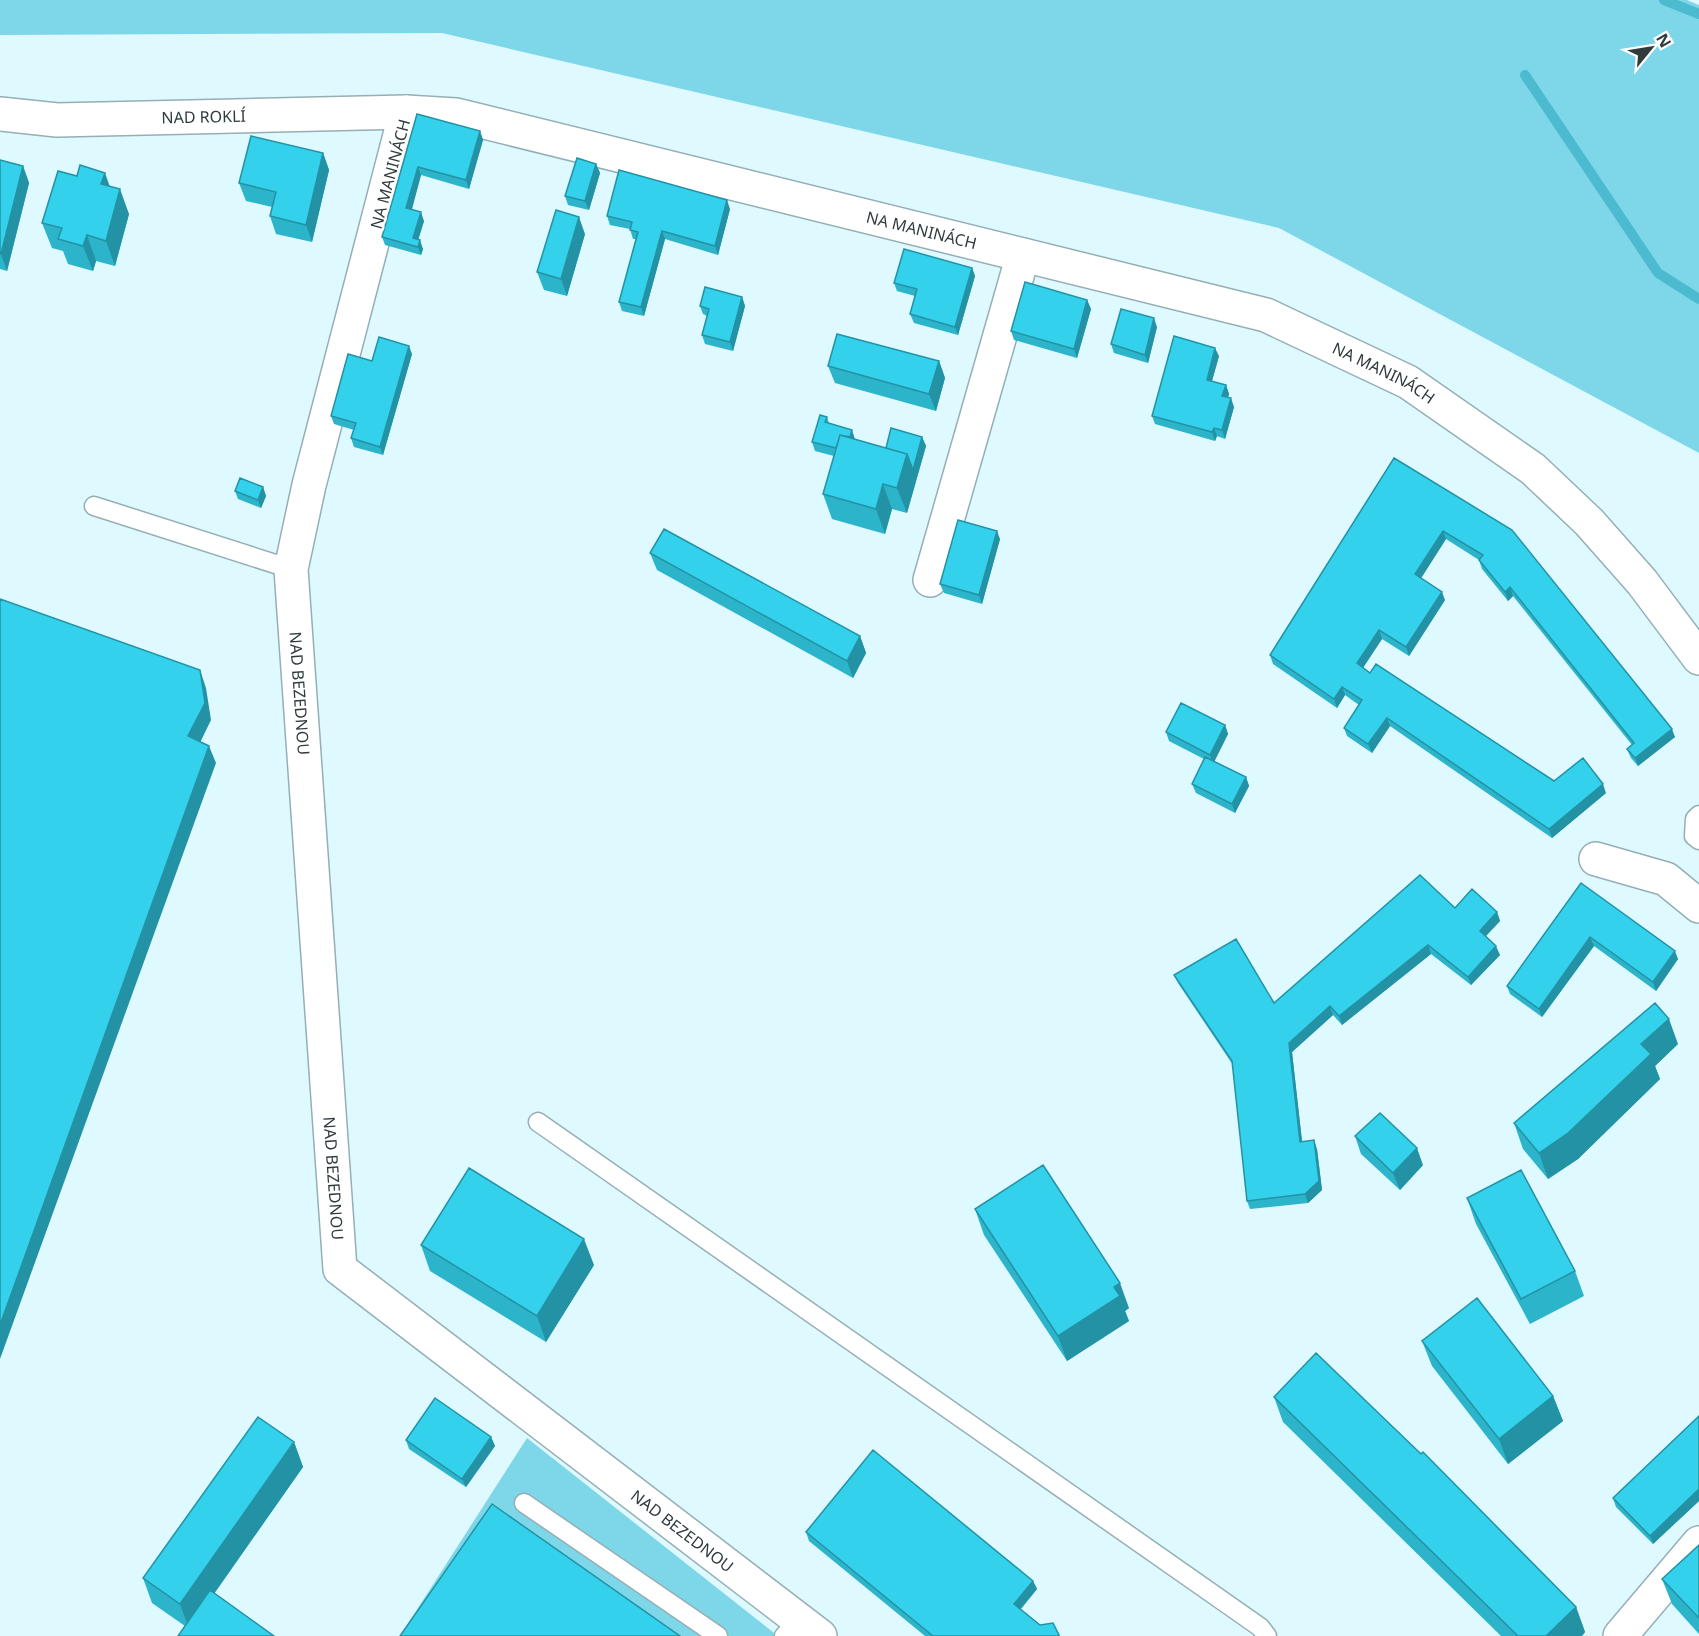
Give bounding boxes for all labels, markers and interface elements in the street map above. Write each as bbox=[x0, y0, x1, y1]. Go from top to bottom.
north arrow bbox=[1621, 18, 1681, 78]
text: N bbox=[1651, 29, 1677, 52]
street label: NAD ROKLÍ bbox=[161, 105, 247, 129]
street label: NA MANINÁCH bbox=[365, 117, 415, 231]
street label: NA MANINÁCH bbox=[864, 206, 979, 254]
street label: NA MANINÁCH bbox=[1329, 337, 1439, 409]
street label: NAD BEZEDNOU bbox=[284, 631, 315, 756]
street label: NAD BEZEDNOU bbox=[318, 1116, 349, 1241]
street label: NAD BEZEDNOU bbox=[627, 1484, 738, 1577]

